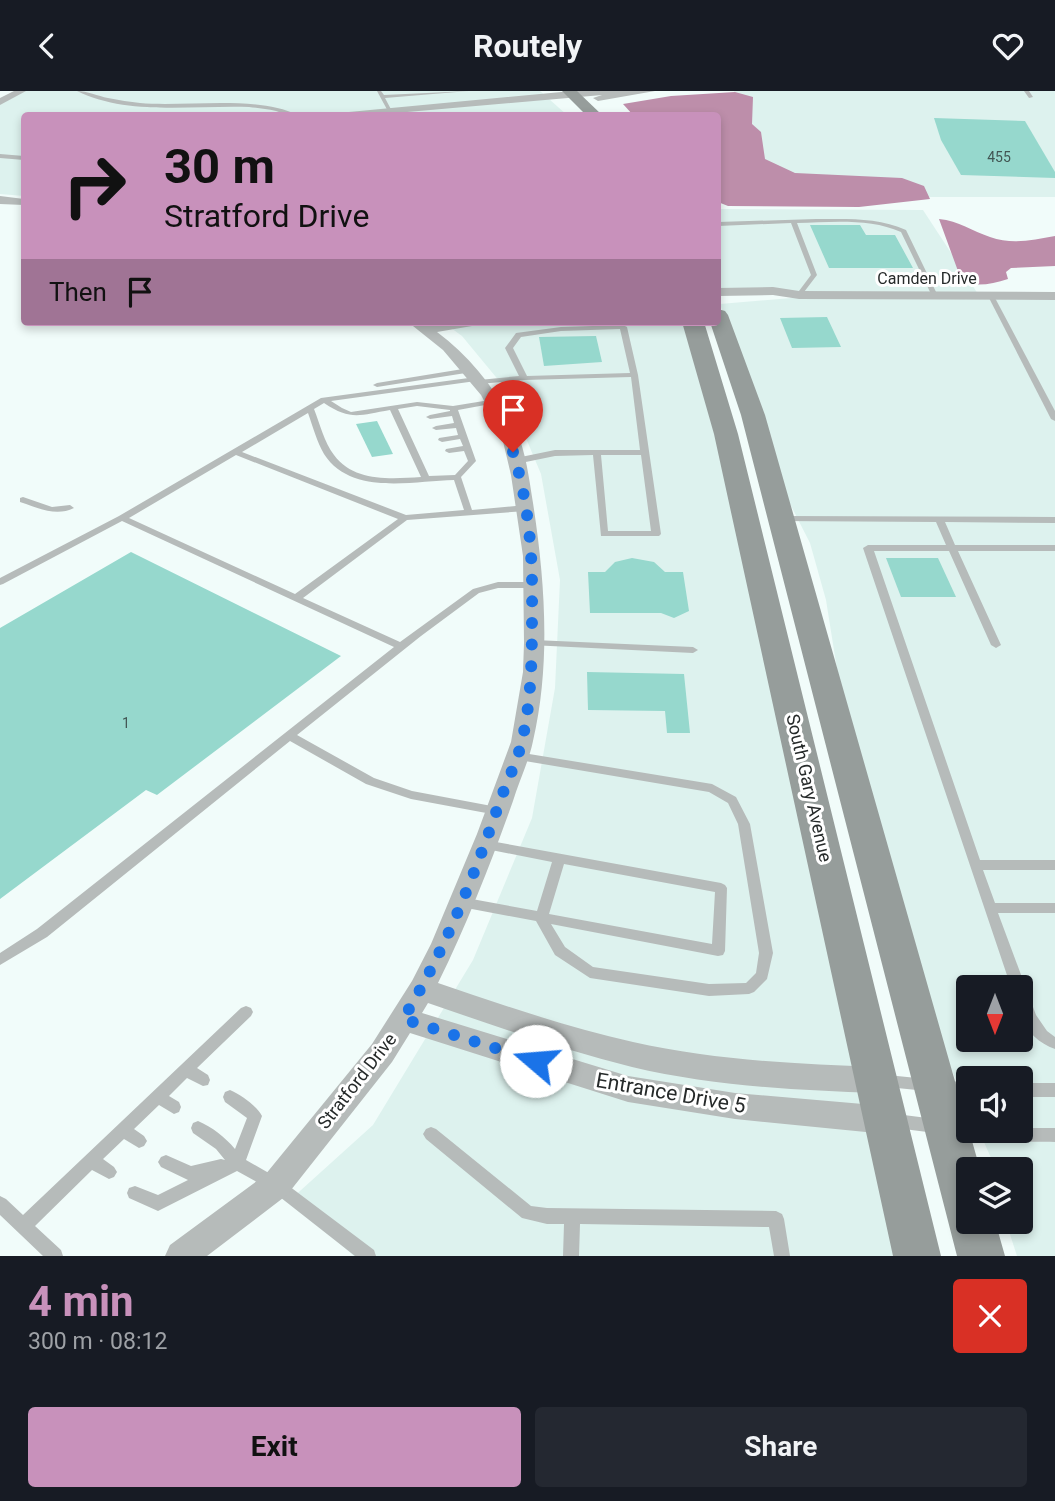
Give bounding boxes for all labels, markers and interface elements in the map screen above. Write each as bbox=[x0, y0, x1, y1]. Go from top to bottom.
icon: back bbox=[28, 27, 66, 65]
text: Routely bbox=[473, 27, 582, 65]
icon: heart bbox=[989, 27, 1027, 65]
text: 30 m bbox=[164, 138, 275, 195]
icon: right bbox=[49, 140, 140, 231]
house number: 455 bbox=[987, 149, 1011, 165]
text: Stratford Drive bbox=[164, 197, 369, 235]
street label: Camden Drive bbox=[877, 269, 977, 288]
icon: arrive bbox=[121, 273, 159, 311]
text: Then bbox=[49, 277, 107, 307]
pin bbox=[483, 380, 543, 452]
icon: arrive bbox=[494, 391, 532, 429]
street label: South Gary Avenue bbox=[782, 712, 837, 864]
house number: 1 bbox=[122, 715, 130, 731]
north arrow bbox=[956, 975, 1032, 1052]
map controls bbox=[956, 975, 1033, 1234]
position arrow bbox=[499, 1024, 573, 1098]
street label: Stratford Drive bbox=[313, 1029, 400, 1133]
button: sound bbox=[956, 1066, 1033, 1143]
street label: Entrance Drive 5 bbox=[594, 1068, 748, 1118]
button: layers bbox=[956, 1157, 1033, 1234]
text: 4 min bbox=[28, 1277, 134, 1326]
button: close bbox=[953, 1279, 1027, 1353]
text: 300 m · 08:12 bbox=[28, 1328, 167, 1355]
button: Exit bbox=[28, 1407, 521, 1487]
button: Share bbox=[535, 1407, 1027, 1487]

